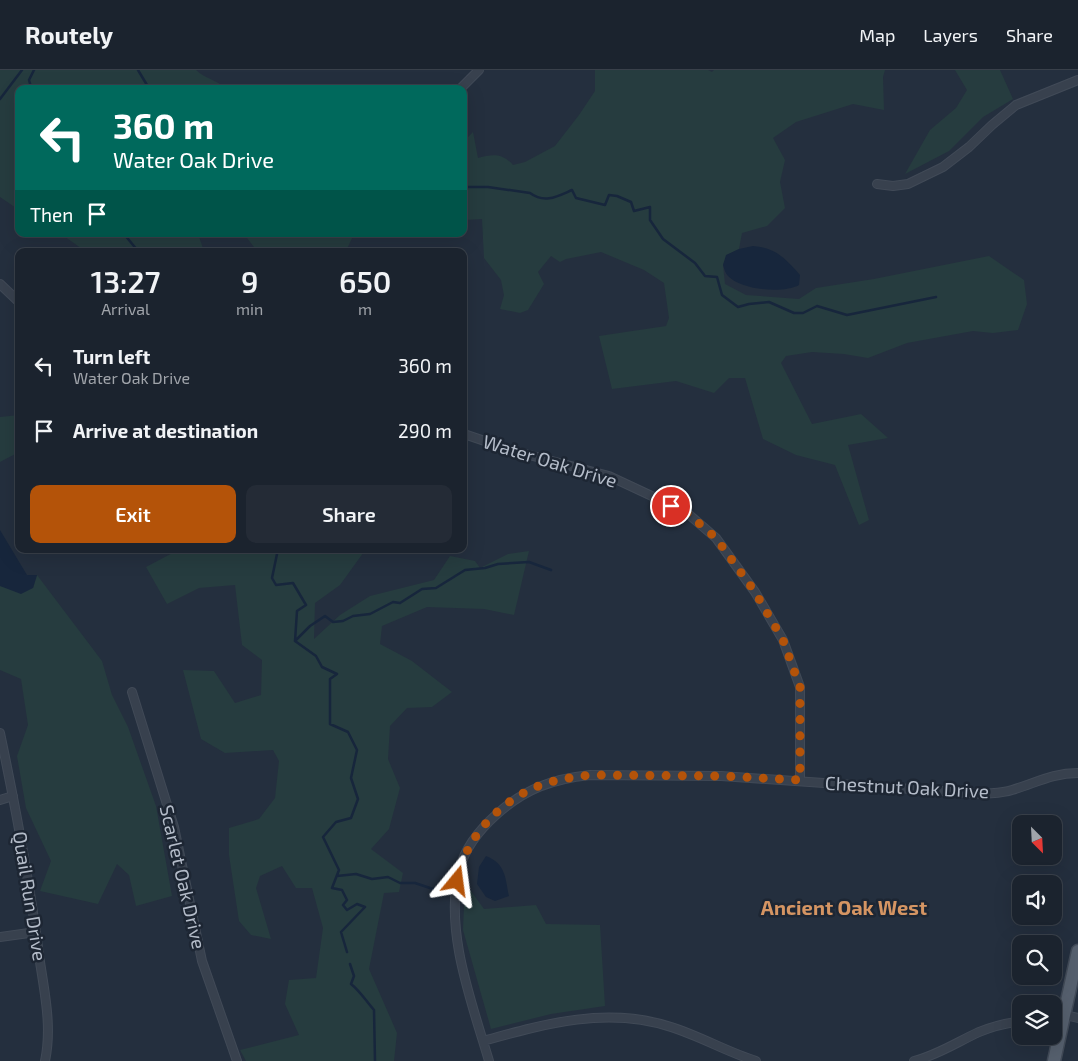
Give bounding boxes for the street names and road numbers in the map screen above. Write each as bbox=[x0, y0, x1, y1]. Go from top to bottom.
street label: Water Oak Drive bbox=[480, 429, 620, 492]
street label: Chestnut Oak Drive bbox=[824, 771, 990, 802]
street label: Scarlet Oak Drive bbox=[156, 803, 211, 951]
street label: Quail Run Drive bbox=[9, 829, 52, 962]

